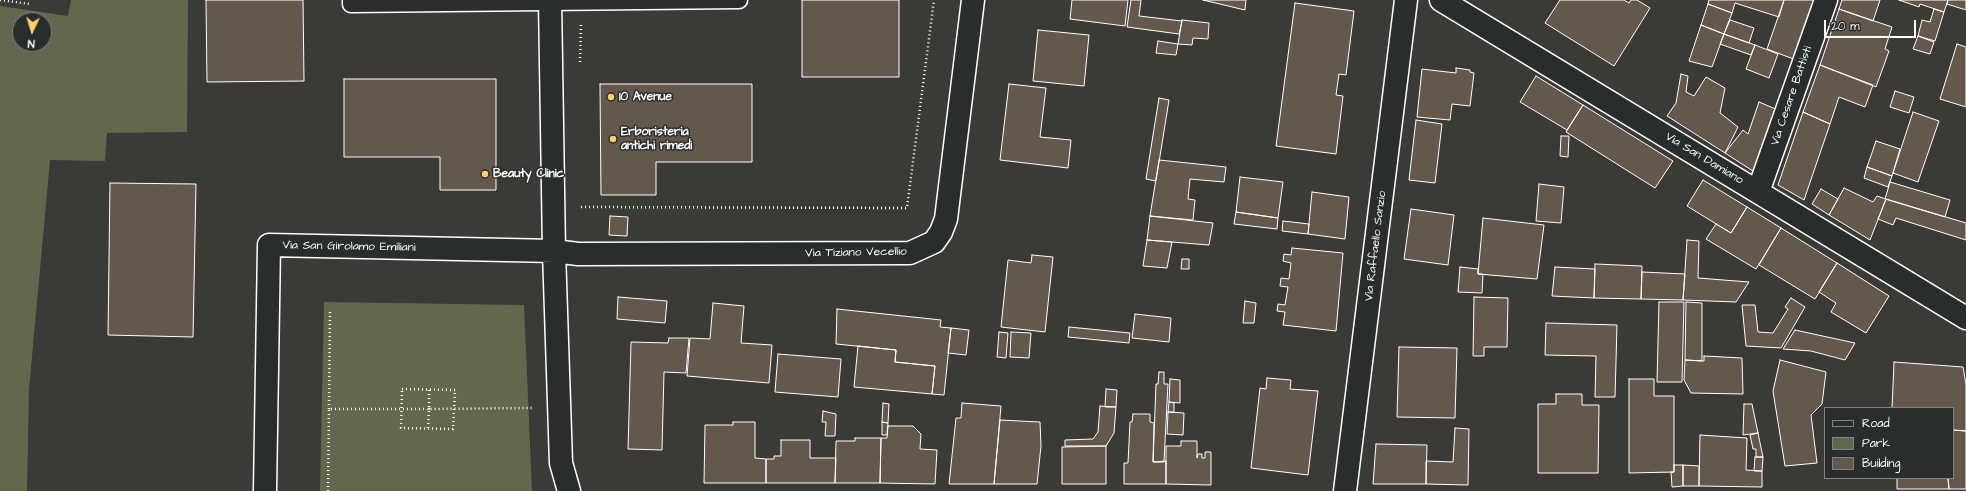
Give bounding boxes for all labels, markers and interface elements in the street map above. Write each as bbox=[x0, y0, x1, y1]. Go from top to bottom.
north arrow bbox=[12, 12, 52, 52]
scale bar bbox=[1826, 12, 1918, 38]
text: 20 m bbox=[1831, 18, 1860, 35]
text: N bbox=[27, 36, 35, 51]
street label: Via Cesare Battisti bbox=[1768, 44, 1816, 148]
place label: 10 Avenue bbox=[619, 90, 672, 104]
marker: 10 Avenue bbox=[606, 92, 616, 102]
place label: Erboristeria antichi rimedi bbox=[621, 125, 692, 153]
street label: Via San Damiano bbox=[1662, 130, 1746, 188]
marker: Erboristeria antichi rimedi bbox=[608, 134, 618, 144]
place label: Beauty Clinic bbox=[493, 167, 564, 181]
marker: Beauty Clinic bbox=[480, 169, 490, 179]
street label: Via Raffaello Sanzio bbox=[1362, 190, 1390, 302]
street label: Via San Girolamo Emiliani bbox=[282, 239, 416, 255]
street label: Via Tiziano Vecellio bbox=[805, 245, 907, 261]
legend bbox=[1824, 407, 1954, 479]
text: Road bbox=[1862, 415, 1890, 432]
text: Park bbox=[1862, 435, 1890, 452]
text: Building bbox=[1862, 455, 1900, 472]

